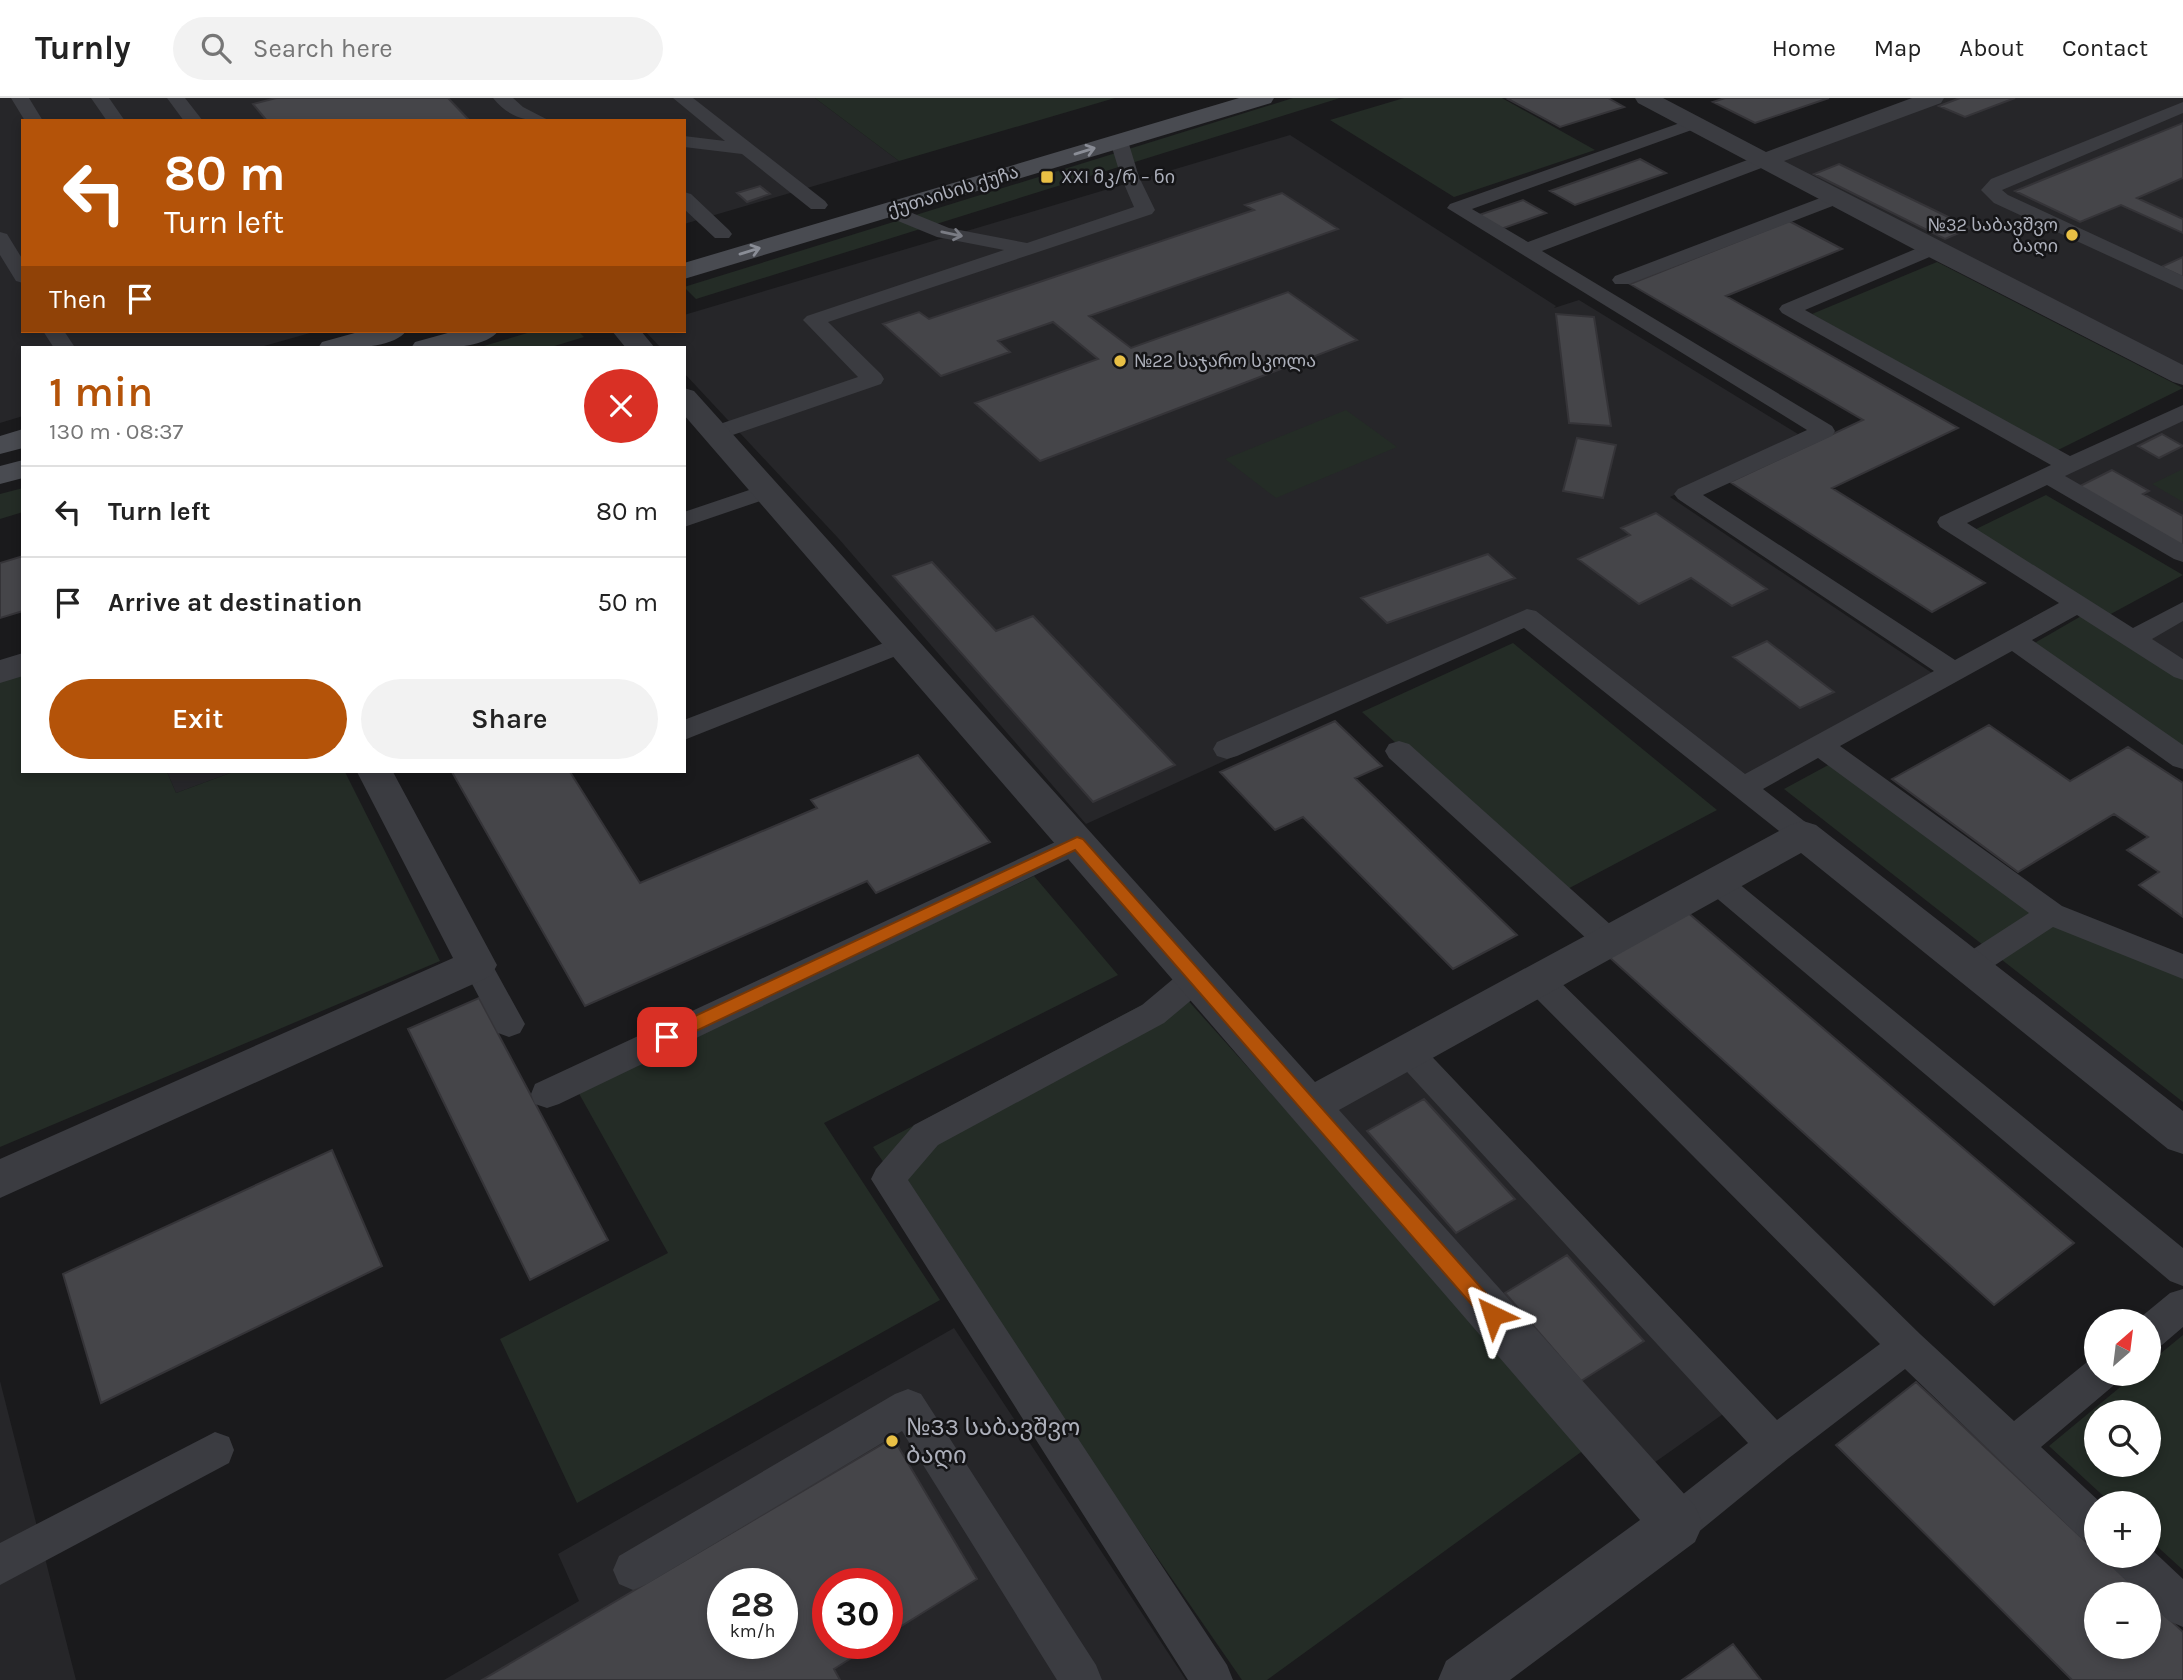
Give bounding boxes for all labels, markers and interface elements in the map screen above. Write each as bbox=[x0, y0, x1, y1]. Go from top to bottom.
search box bbox=[173, 17, 663, 80]
text: Turnly bbox=[35, 29, 131, 67]
icon: search bbox=[197, 29, 235, 67]
text: Search here bbox=[253, 33, 393, 64]
text: Home bbox=[1772, 34, 1836, 62]
text: Map bbox=[1874, 34, 1921, 62]
text: About bbox=[1959, 34, 2024, 62]
text: Contact bbox=[2062, 34, 2148, 62]
one-way arrow bbox=[1074, 144, 1096, 157]
text: 80 m bbox=[164, 145, 286, 202]
icon: left bbox=[49, 147, 140, 238]
street label: ქუთაისის ქუჩა bbox=[885, 161, 1021, 221]
place label: XXI მკ/რ – ნი bbox=[1061, 166, 1175, 188]
marker: XXI მკ/რ – ნი bbox=[1039, 169, 1055, 185]
text: Turn left bbox=[164, 204, 284, 241]
place label: №32 საბავშვო ბაღი bbox=[1928, 214, 2058, 257]
marker: №32 საბავშვო ბაღი bbox=[2064, 227, 2080, 243]
one-way arrow bbox=[940, 228, 963, 241]
one-way arrow bbox=[738, 244, 760, 257]
icon: arrive bbox=[121, 280, 159, 318]
text: Then bbox=[49, 284, 107, 315]
place label: №22 საჯარო სკოლა bbox=[1134, 350, 1316, 372]
marker: №22 საჯარო სკოლა bbox=[1112, 353, 1128, 369]
text: 1 min bbox=[49, 367, 153, 417]
button: close bbox=[584, 369, 658, 443]
text: 130 m · 08:37 bbox=[49, 418, 183, 445]
icon: left bbox=[49, 493, 87, 531]
text: Turn left bbox=[108, 496, 210, 527]
text: 80 m bbox=[596, 496, 658, 527]
icon: arrive bbox=[49, 584, 87, 622]
text: Arrive at destination bbox=[108, 587, 362, 618]
text: 50 m bbox=[597, 587, 658, 618]
button: Exit bbox=[49, 679, 347, 759]
button: Share bbox=[361, 679, 658, 759]
pin bbox=[637, 1007, 697, 1067]
icon: arrive bbox=[648, 1018, 686, 1056]
position arrow bbox=[1456, 1278, 1530, 1352]
north arrow bbox=[2084, 1309, 2161, 1386]
map controls bbox=[2084, 1309, 2161, 1659]
button: search bbox=[2084, 1400, 2161, 1477]
place label: №33 საბავშვო ბაღი bbox=[906, 1413, 1080, 1470]
marker: №33 საბავშვო ბაღი bbox=[884, 1433, 900, 1449]
button: + bbox=[2084, 1491, 2161, 1568]
speed limit sign: 30 bbox=[812, 1568, 903, 1659]
button: − bbox=[2084, 1582, 2161, 1659]
text: 28 bbox=[731, 1584, 774, 1625]
text: km/h bbox=[730, 1620, 775, 1642]

